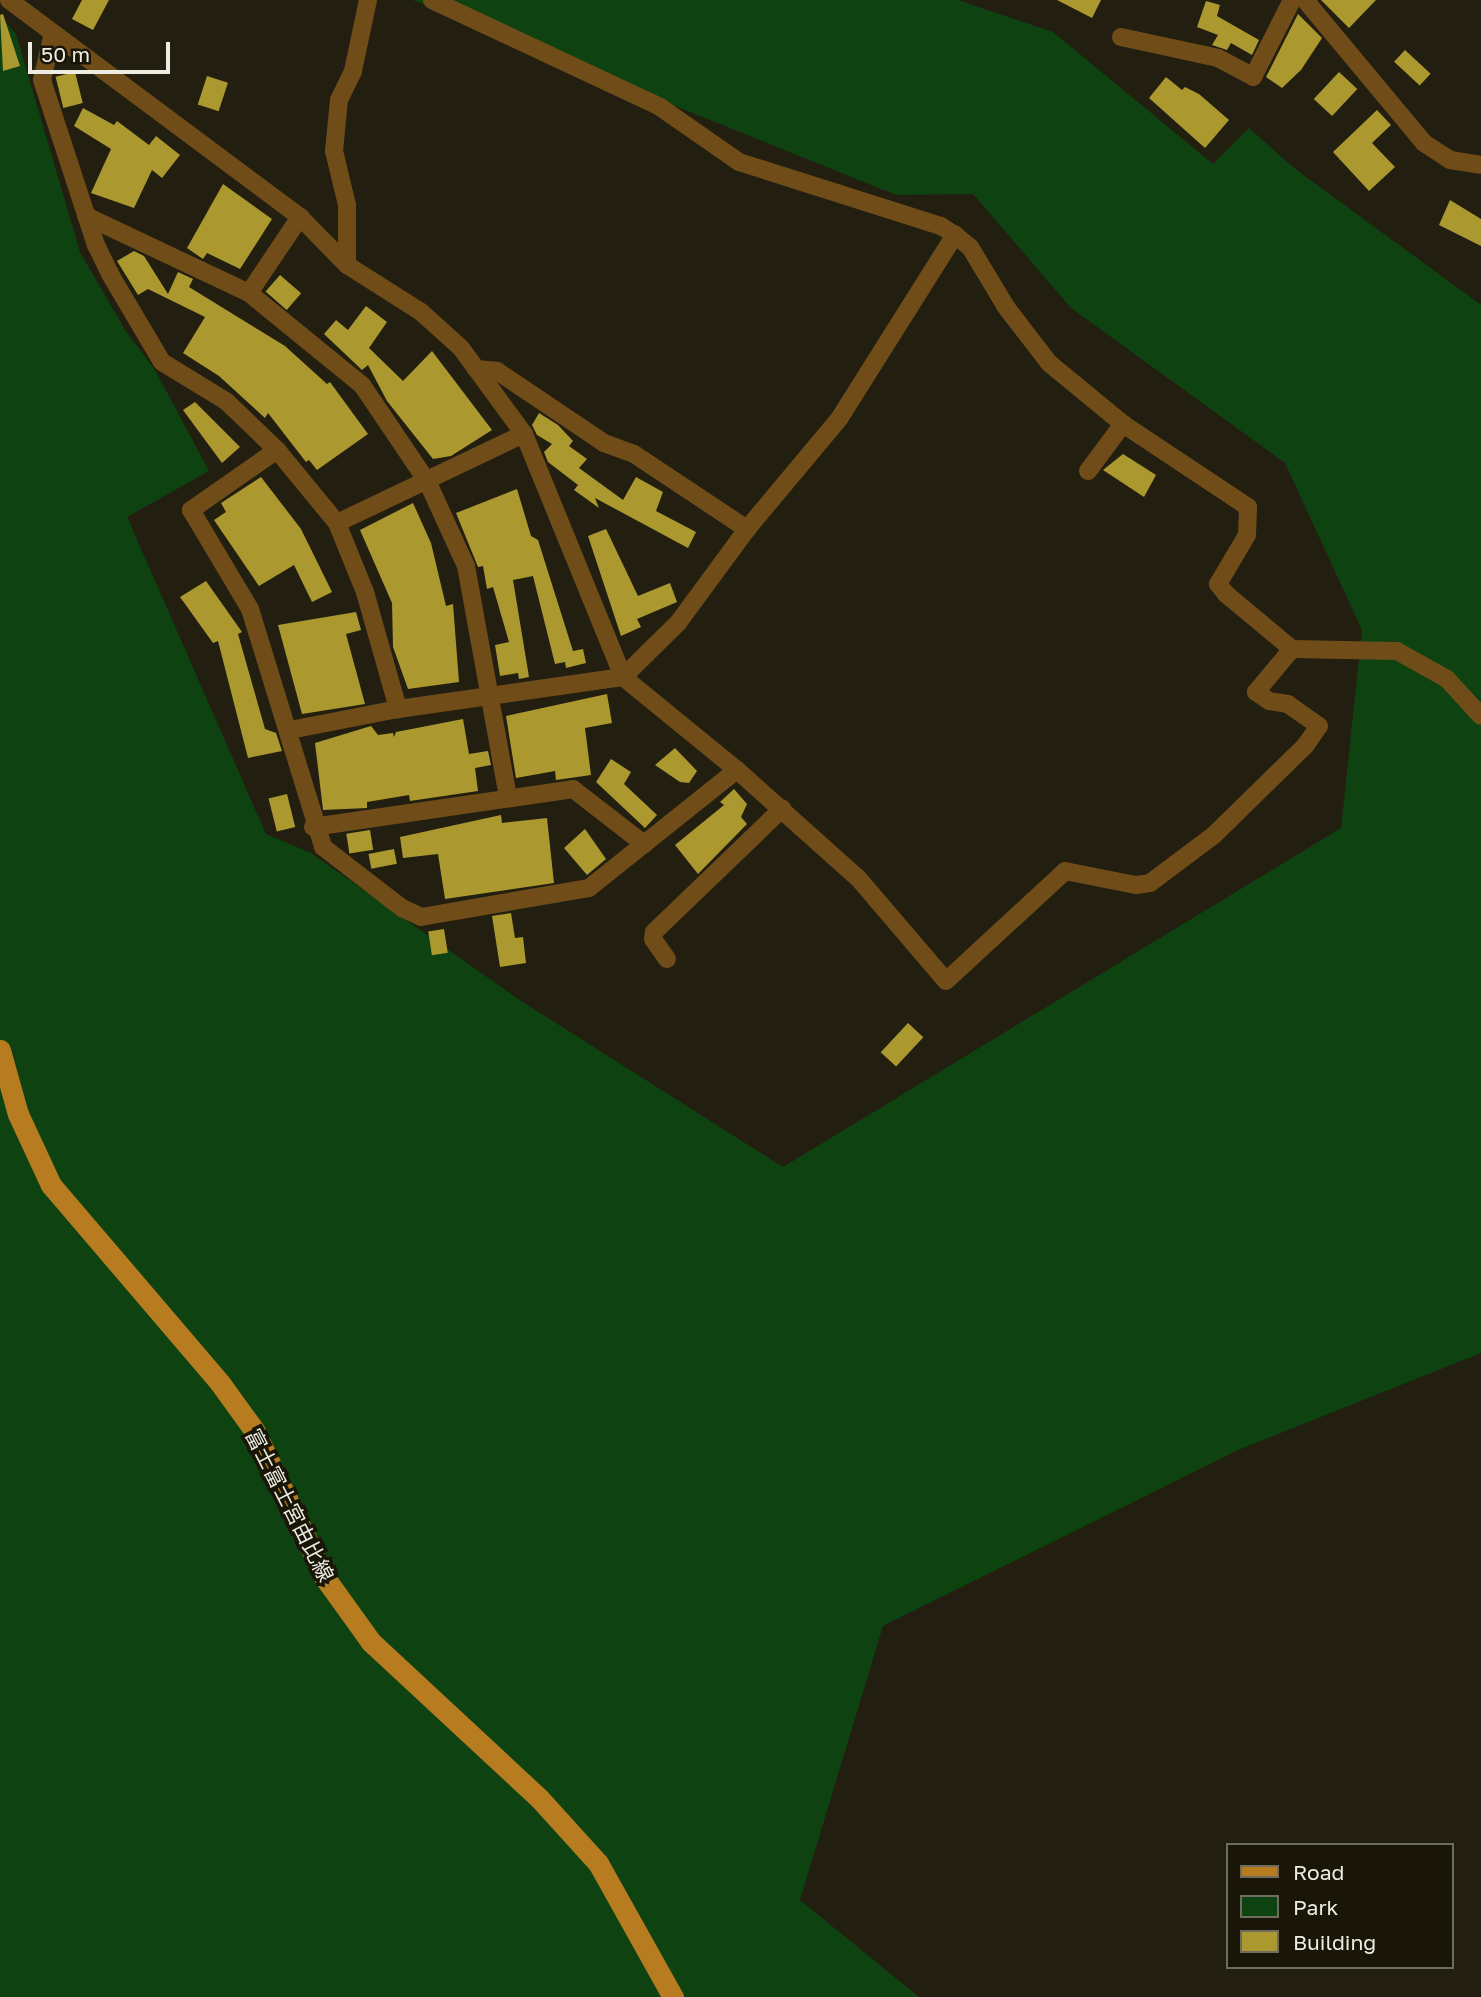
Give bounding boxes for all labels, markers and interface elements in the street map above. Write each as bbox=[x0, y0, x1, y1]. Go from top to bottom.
scale bar bbox=[32, 28, 173, 72]
text: 50 m bbox=[41, 41, 90, 67]
street label: 富士富士宮由比線 bbox=[241, 1424, 339, 1586]
legend bbox=[1226, 1843, 1453, 1969]
text: Road bbox=[1293, 1859, 1344, 1885]
text: Park bbox=[1293, 1894, 1338, 1920]
text: Building bbox=[1293, 1929, 1376, 1955]

